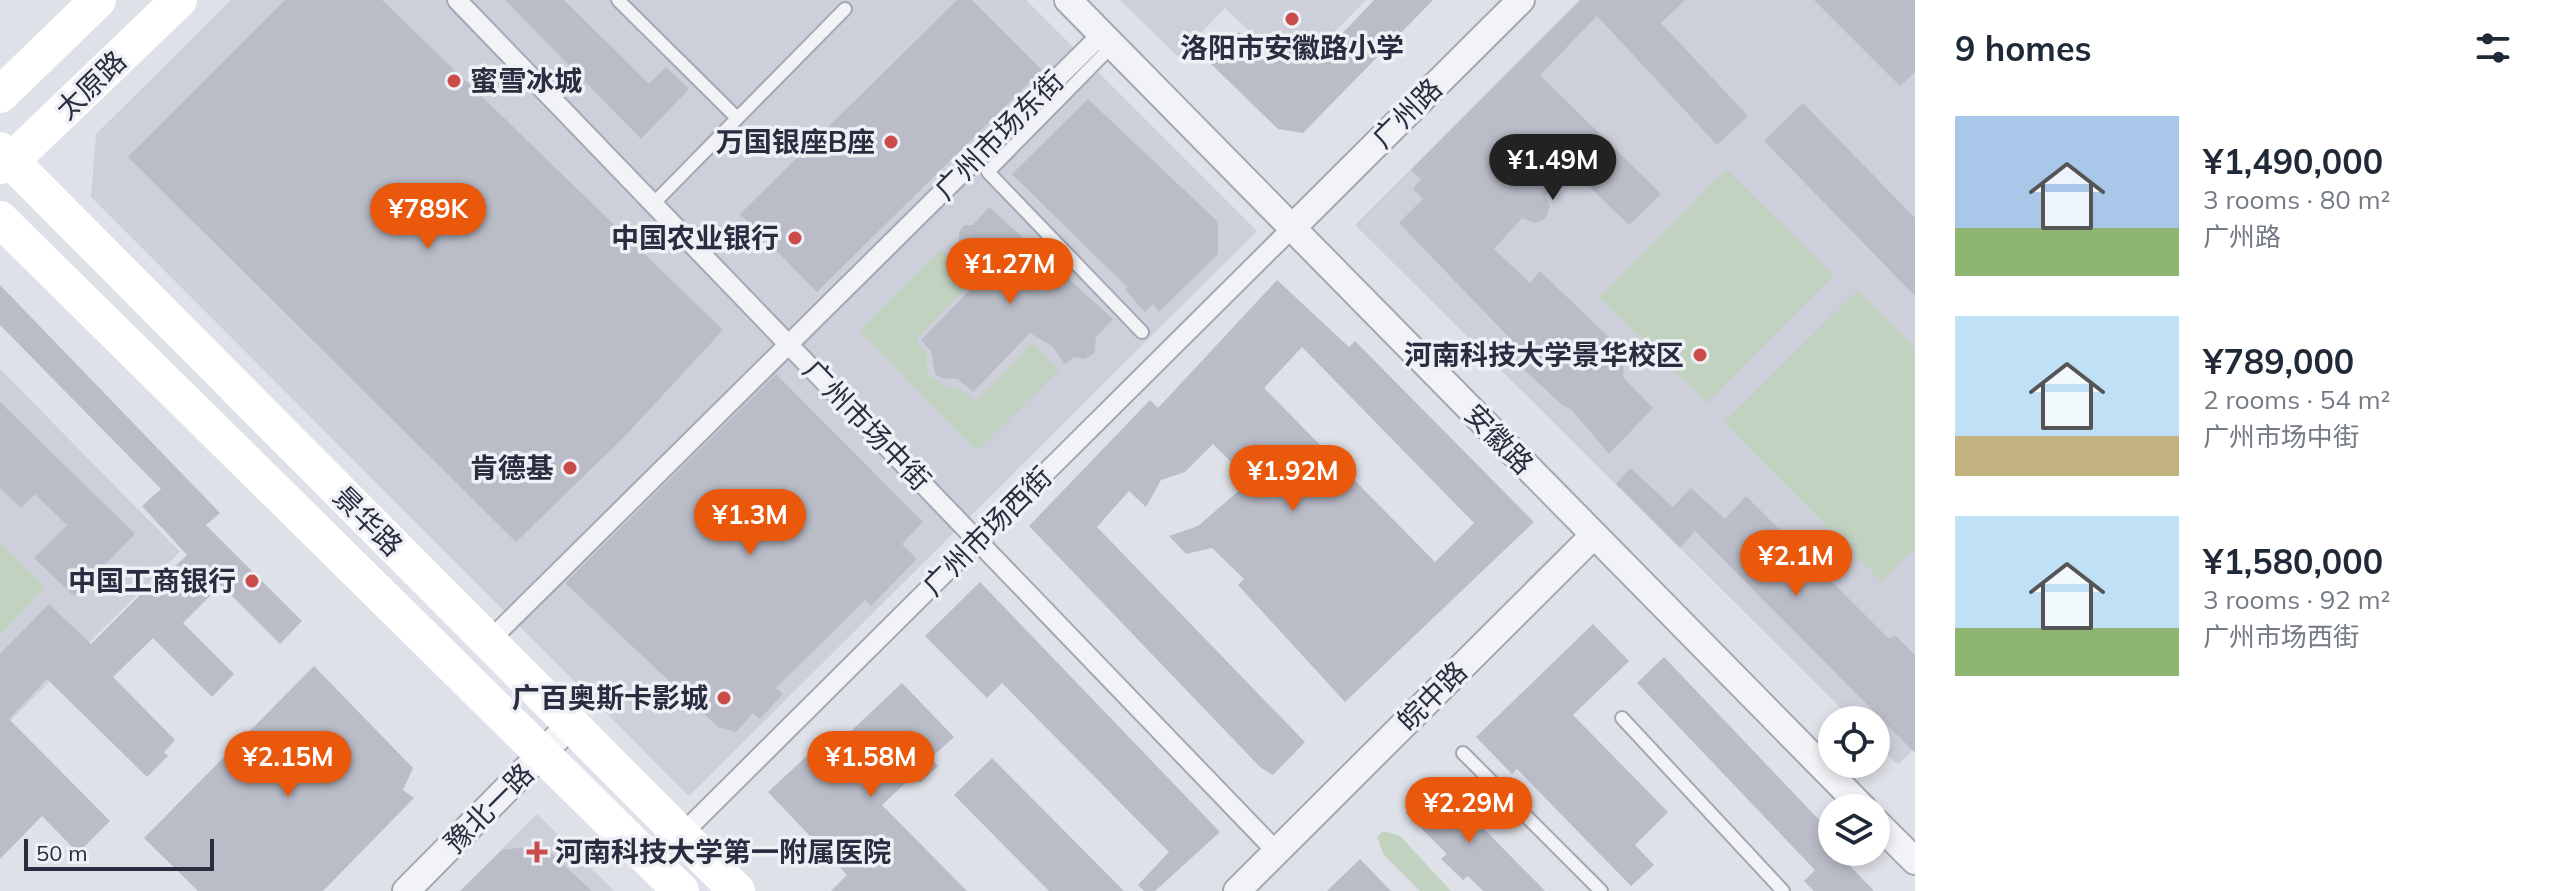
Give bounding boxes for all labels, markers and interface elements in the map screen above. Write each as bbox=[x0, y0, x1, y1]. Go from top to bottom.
marker: 洛阳市安徽路小学 bbox=[1283, 10, 1301, 28]
icon: filters bbox=[2471, 26, 2515, 70]
text: 9 homes bbox=[1955, 27, 2092, 70]
place label: 洛阳市安徽路小学 bbox=[1180, 30, 1404, 65]
street label: 太原路 bbox=[48, 43, 133, 126]
place label: 蜜雪冰城 bbox=[470, 63, 582, 98]
street label: 广州市场东街 bbox=[927, 63, 1070, 206]
street label: 广州路 bbox=[1365, 71, 1449, 155]
marker: 蜜雪冰城 bbox=[445, 72, 463, 90]
place label: 万国银座B座 bbox=[716, 124, 875, 159]
marker: 万国银座B座 bbox=[882, 133, 900, 151]
pin: ¥1.49M bbox=[1488, 134, 1618, 202]
text: ¥1,490,000 bbox=[2203, 140, 2383, 183]
text: ¥1.49M bbox=[1507, 143, 1599, 176]
icon: home bbox=[2019, 148, 2115, 244]
pin: ¥789K bbox=[372, 183, 484, 251]
text: 3 rooms · 80 m² bbox=[2203, 183, 2390, 216]
text: ¥789K bbox=[388, 192, 468, 225]
place label: 中国农业银行 bbox=[611, 220, 779, 255]
text: 广州路 bbox=[2203, 220, 2281, 253]
marker: 中国农业银行 bbox=[786, 229, 804, 247]
pin: ¥1.27M bbox=[945, 238, 1075, 306]
text: ¥1.27M bbox=[964, 247, 1056, 280]
place label: 河南科技大学景华校区 bbox=[1404, 337, 1684, 372]
text: ¥789,000 bbox=[2203, 340, 2354, 383]
marker: 河南科技大学景华校区 bbox=[1691, 346, 1709, 364]
icon: home bbox=[2019, 348, 2115, 444]
street label: 广州市场中街 bbox=[796, 352, 938, 497]
text: 2 rooms · 54 m² bbox=[2203, 383, 2390, 416]
street label: 安徽路 bbox=[1458, 396, 1541, 481]
text: 广州市场中街 bbox=[2203, 420, 2359, 453]
pin: ¥1.92M bbox=[1228, 445, 1358, 513]
place label: 肯德基 bbox=[470, 450, 554, 485]
text: ¥1.92M bbox=[1247, 454, 1339, 487]
marker: 肯德基 bbox=[561, 459, 579, 477]
street label: 广州市场西街 bbox=[915, 459, 1058, 602]
street label: 景华路 bbox=[326, 479, 410, 563]
pin: ¥1.3M bbox=[694, 489, 806, 557]
text: ¥1.3M bbox=[712, 498, 788, 531]
pin: ¥2.1M bbox=[1740, 530, 1852, 598]
text: ¥2.1M bbox=[1758, 539, 1834, 572]
text: ¥1,580,000 bbox=[2203, 540, 2383, 583]
icon: home bbox=[2019, 548, 2115, 644]
place label: 中国工商银行 bbox=[68, 563, 236, 598]
marker: 中国工商银行 bbox=[243, 572, 261, 590]
text: 3 rooms · 92 m² bbox=[2203, 583, 2390, 616]
text: 广州市场西街 bbox=[2203, 620, 2359, 653]
street label: 皖中路 bbox=[1390, 654, 1474, 738]
place label: 广百奥斯卡影城 bbox=[512, 680, 708, 715]
marker: 广百奥斯卡影城 bbox=[715, 689, 733, 707]
map controls bbox=[1818, 706, 1890, 866]
button: locate bbox=[1818, 706, 1890, 778]
pin: ¥2.15M bbox=[223, 731, 353, 799]
pin: ¥1.58M bbox=[806, 731, 936, 799]
text: ¥2.15M bbox=[242, 740, 334, 773]
text: ¥1.58M bbox=[825, 740, 917, 773]
street label: 豫北一路 bbox=[437, 756, 541, 860]
pin: ¥2.29M bbox=[1404, 777, 1534, 845]
text: ¥2.29M bbox=[1423, 786, 1515, 819]
button: layers bbox=[1818, 794, 1890, 866]
place label: 河南科技大学第一附属医院 bbox=[555, 834, 891, 869]
scale bar bbox=[24, 835, 214, 871]
text: 50 m bbox=[36, 839, 87, 867]
marker: 河南科技大学第一附属医院 bbox=[526, 841, 548, 863]

